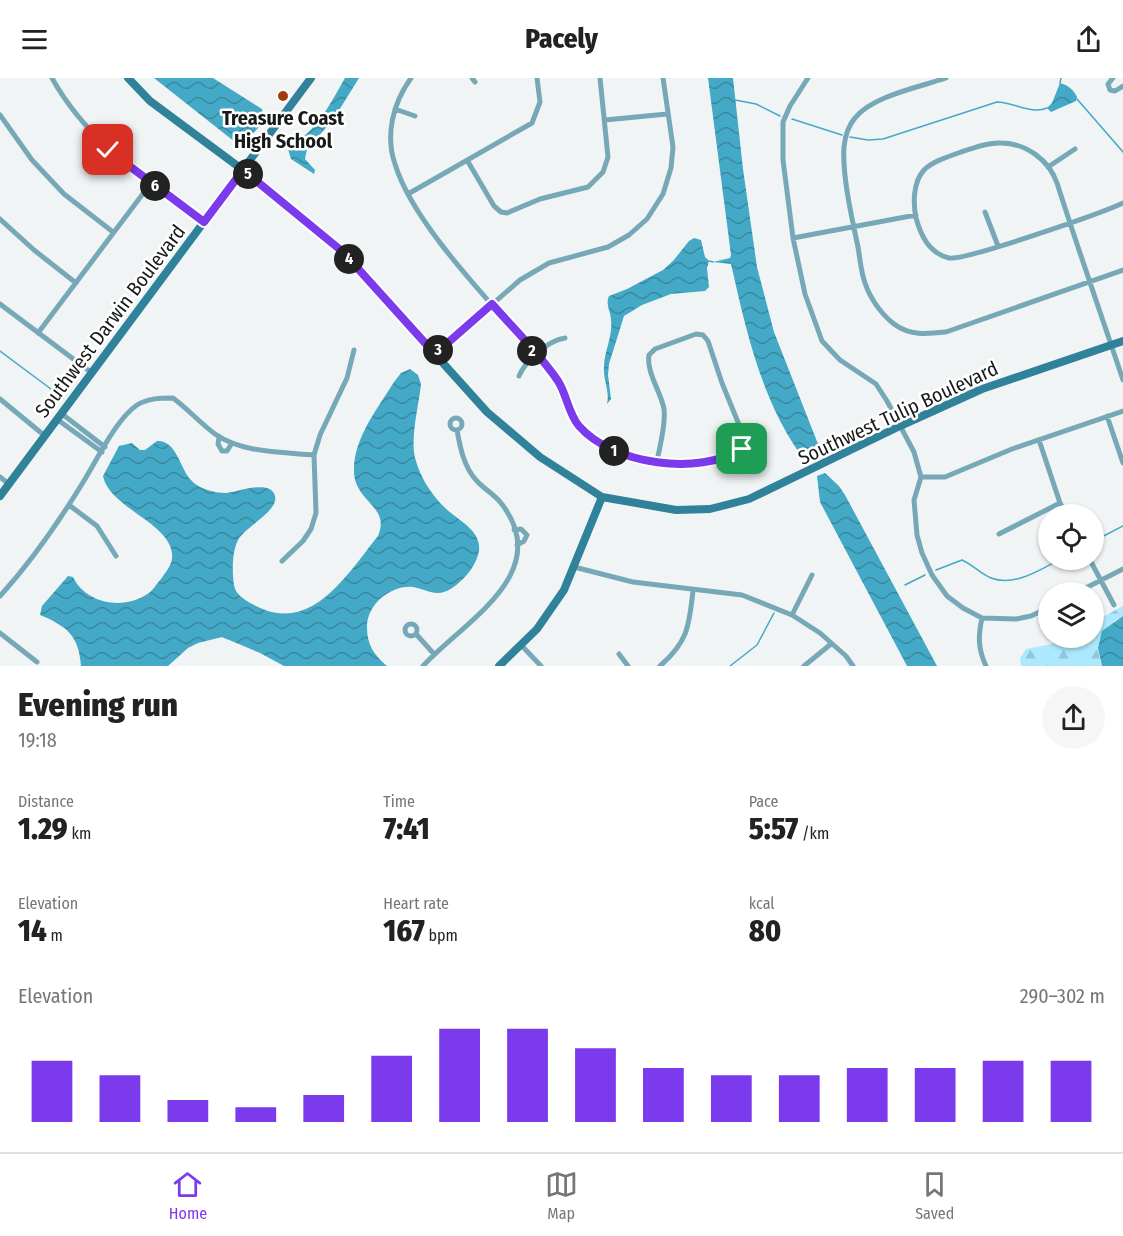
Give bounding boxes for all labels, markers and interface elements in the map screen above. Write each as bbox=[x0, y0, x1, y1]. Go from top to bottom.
icon: menu bbox=[18, 23, 51, 56]
text: Pacely bbox=[525, 23, 598, 55]
icon: share bbox=[1072, 23, 1105, 56]
marker: Treasure Coast High School bbox=[276, 89, 290, 103]
place label: Treasure Coast High School bbox=[222, 106, 345, 153]
pin bbox=[82, 124, 133, 175]
icon: check bbox=[91, 133, 124, 166]
pin: 5 bbox=[233, 159, 263, 189]
text: 5 bbox=[244, 164, 252, 183]
pin: 6 bbox=[140, 171, 170, 201]
text: 6 bbox=[151, 176, 159, 195]
street label: Southwest Darwin Boulevard bbox=[30, 220, 190, 422]
pin: 4 bbox=[334, 244, 364, 274]
text: 4 bbox=[345, 249, 353, 268]
pin: 3 bbox=[423, 335, 453, 365]
pin: 2 bbox=[517, 336, 547, 366]
text: 3 bbox=[434, 340, 442, 359]
text: 2 bbox=[528, 341, 536, 360]
street label: Southwest Tulip Boulevard bbox=[794, 356, 1002, 470]
pin bbox=[716, 423, 767, 474]
icon: arrive bbox=[725, 432, 758, 465]
pin: 1 bbox=[599, 436, 629, 466]
text: 1 bbox=[611, 441, 617, 460]
map controls bbox=[1038, 504, 1104, 648]
button: locate bbox=[1038, 504, 1104, 570]
button: layers bbox=[1038, 582, 1104, 648]
text: Evening run bbox=[18, 685, 178, 725]
button: share bbox=[1042, 686, 1105, 749]
text: 19:18 bbox=[18, 728, 57, 752]
text: Distance bbox=[18, 792, 74, 811]
text: Time bbox=[383, 792, 415, 811]
text: Pace bbox=[749, 792, 778, 811]
text: 1.29 bbox=[18, 811, 68, 847]
text: 7:41 bbox=[383, 811, 430, 847]
text: 5:57 bbox=[749, 811, 798, 847]
text: km bbox=[68, 824, 91, 843]
text: /km bbox=[798, 824, 829, 843]
text: Elevation bbox=[18, 894, 78, 913]
text: Heart rate bbox=[383, 894, 449, 913]
text: kcal bbox=[749, 894, 775, 913]
text: 14 bbox=[18, 913, 47, 949]
text: 167 bbox=[383, 913, 425, 949]
text: 80 bbox=[749, 913, 781, 949]
text: m bbox=[47, 926, 63, 945]
text: bpm bbox=[425, 926, 458, 945]
text: Elevation bbox=[18, 984, 93, 1008]
text: 290–302 m bbox=[1020, 984, 1105, 1008]
tab: Home bbox=[169, 1168, 207, 1223]
tab: Map bbox=[545, 1168, 578, 1223]
tab: Saved bbox=[915, 1168, 954, 1223]

